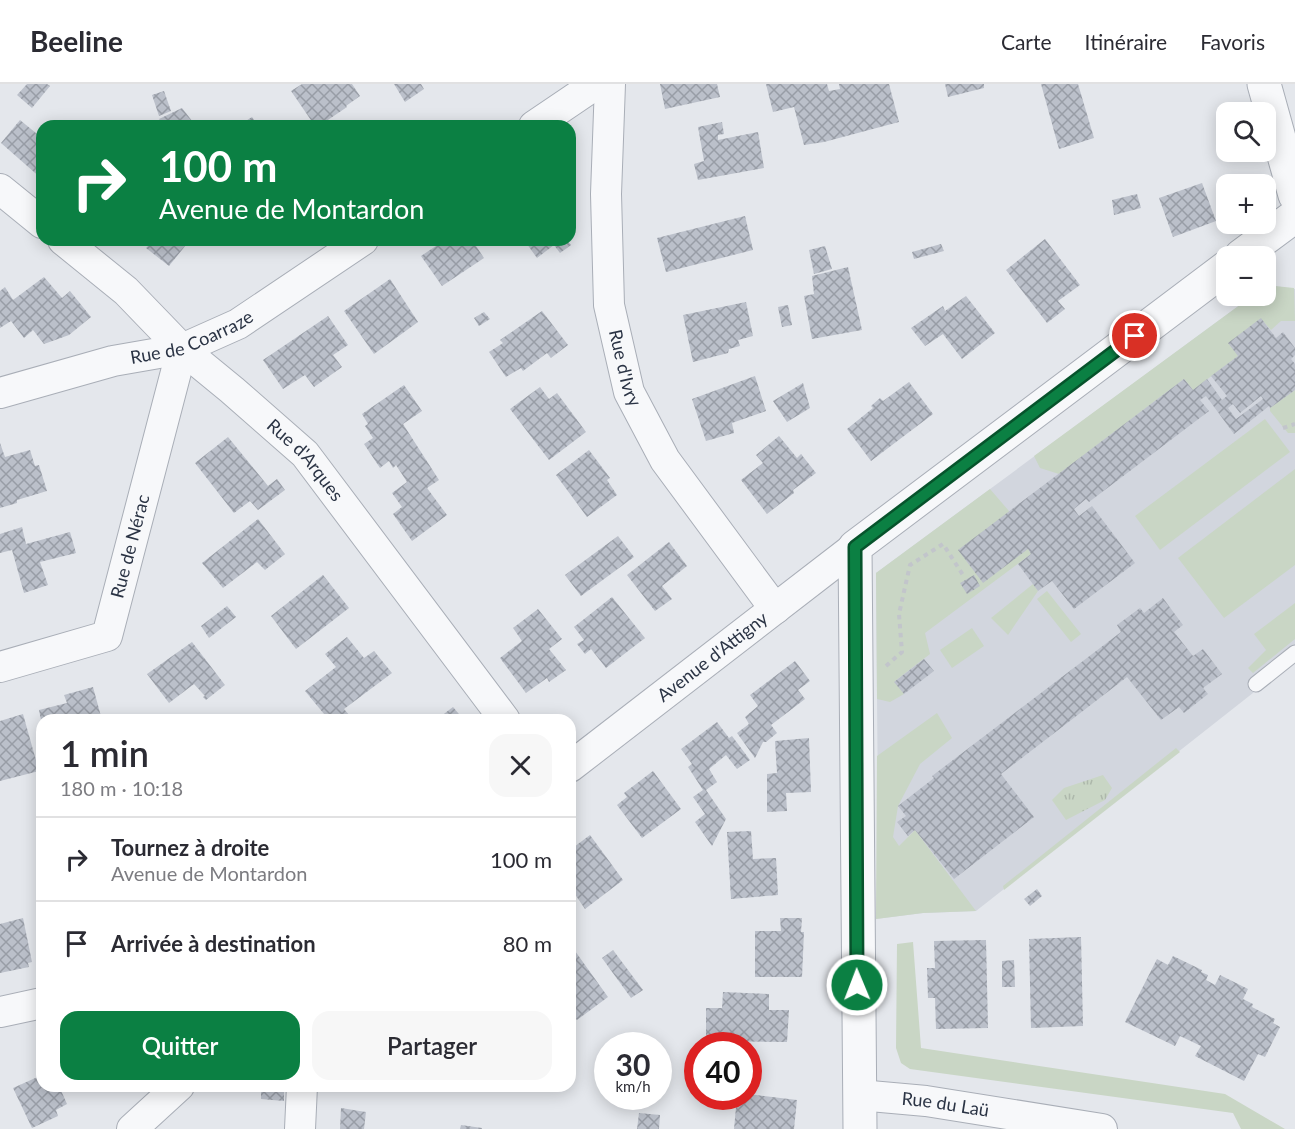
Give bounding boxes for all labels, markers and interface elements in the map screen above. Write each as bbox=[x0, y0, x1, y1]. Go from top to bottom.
text: Beeline bbox=[30, 24, 123, 58]
text: Carte bbox=[1001, 29, 1052, 54]
text: Itinéraire bbox=[1085, 29, 1167, 54]
text: Favoris bbox=[1200, 29, 1265, 54]
map controls bbox=[1216, 102, 1276, 306]
button: search bbox=[1216, 102, 1276, 162]
text: 100 m bbox=[159, 141, 277, 191]
icon: right bbox=[60, 144, 138, 222]
button: + bbox=[1216, 174, 1276, 234]
text: Avenue de Montardon bbox=[159, 192, 424, 225]
button: − bbox=[1216, 246, 1276, 306]
street label: Rue de Coarraze bbox=[128, 305, 257, 368]
pin bbox=[1109, 310, 1160, 361]
icon: arrive bbox=[1118, 319, 1151, 352]
street label: Rue d'Ivry bbox=[605, 327, 647, 411]
street label: Rue d'Arques bbox=[263, 414, 349, 505]
street label: Rue de Nérac bbox=[105, 492, 154, 600]
street label: Avenue d'Attigny bbox=[652, 606, 772, 706]
text: 1 min bbox=[60, 731, 149, 775]
button: close bbox=[489, 734, 552, 797]
text: 180 m · 10:18 bbox=[60, 776, 183, 800]
text: Tournez à droite bbox=[111, 834, 269, 861]
icon: right bbox=[60, 843, 93, 876]
text: 100 m bbox=[490, 846, 552, 873]
text: Avenue de Montardon bbox=[111, 861, 308, 885]
icon: arrive bbox=[60, 927, 93, 960]
text: Arrivée à destination bbox=[111, 930, 316, 957]
text: 80 m bbox=[503, 930, 552, 957]
position arrow bbox=[825, 953, 889, 1017]
button: Quitter bbox=[60, 1011, 300, 1080]
button: Partager bbox=[312, 1011, 552, 1080]
speed limit sign: 40 bbox=[684, 1032, 762, 1110]
text: 30 bbox=[616, 1046, 650, 1082]
text: km/h bbox=[615, 1077, 651, 1095]
street label: Rue du Laü bbox=[901, 1087, 991, 1121]

